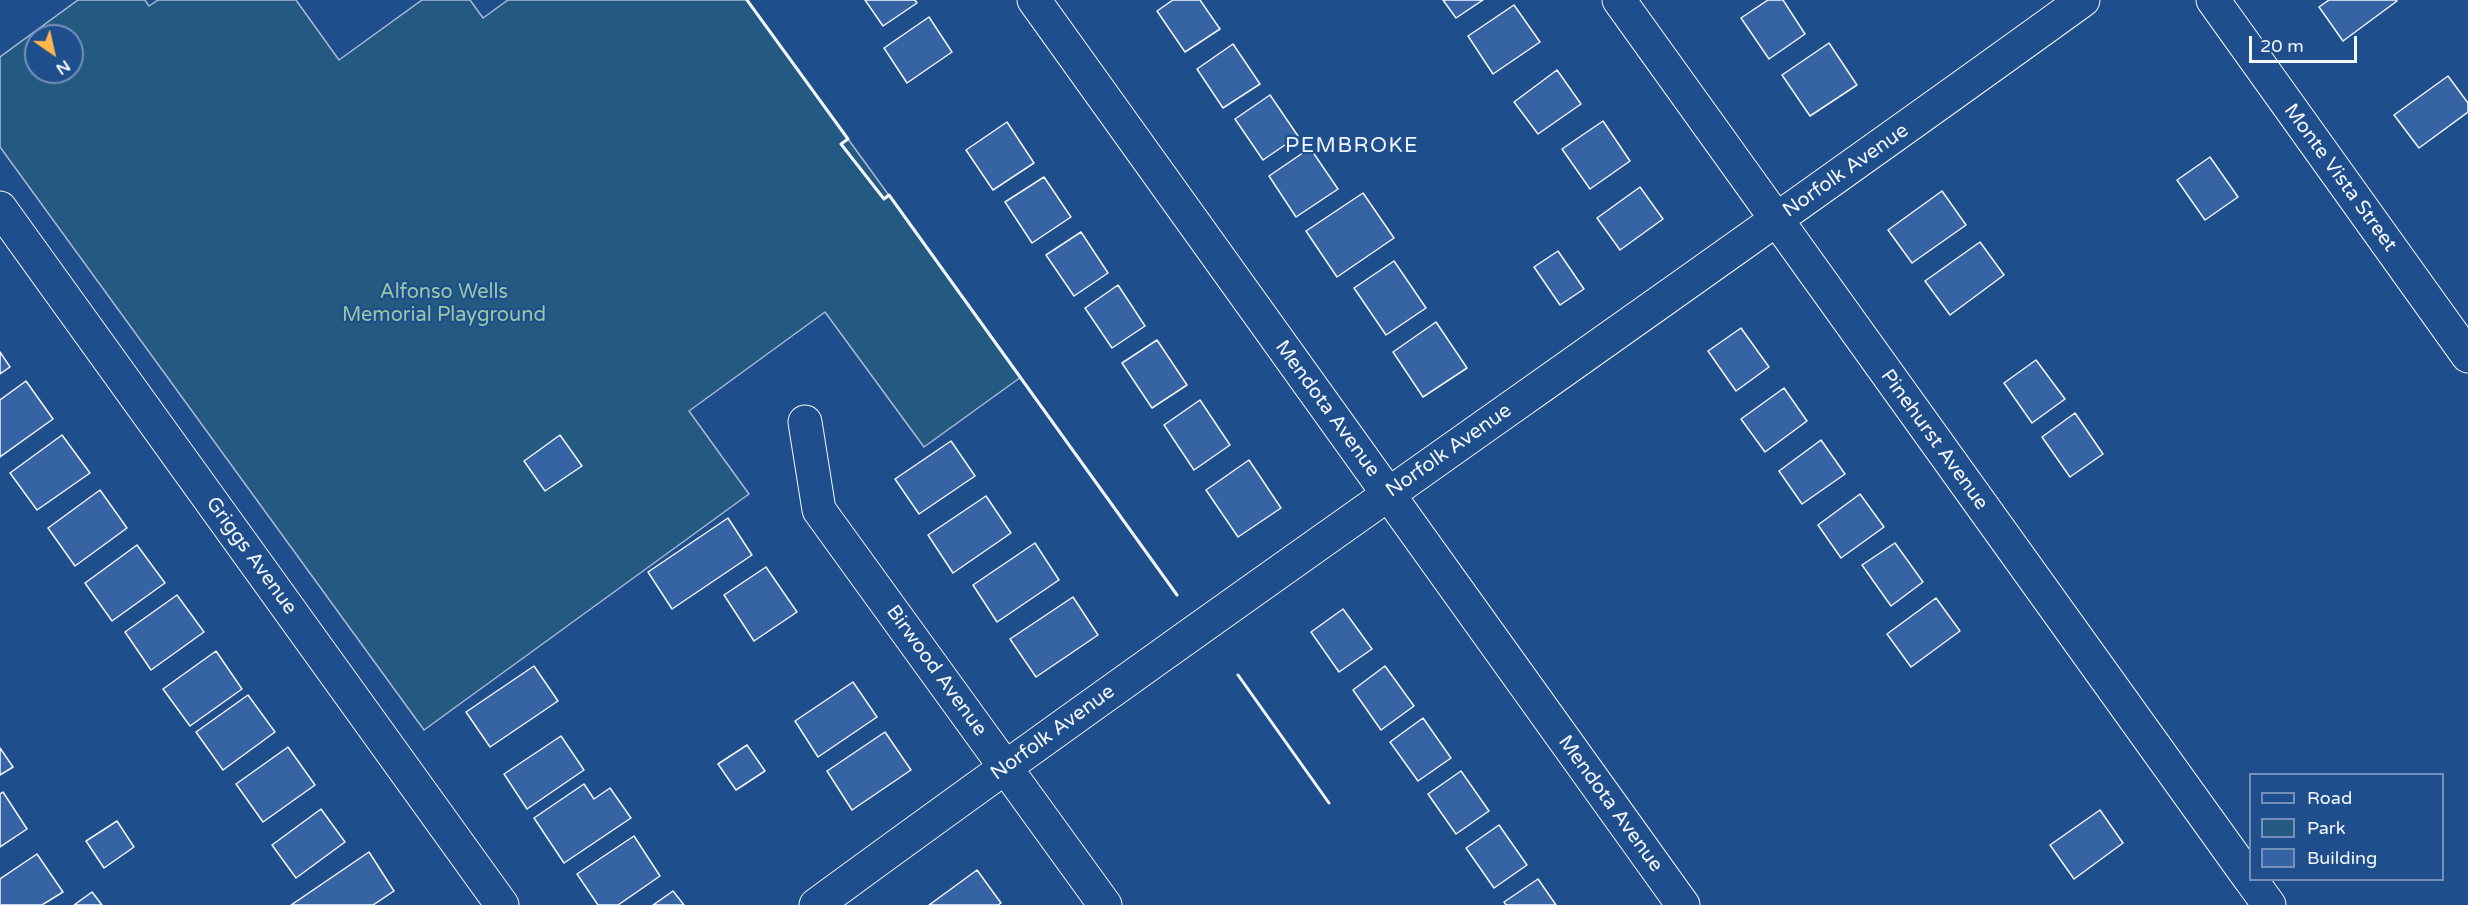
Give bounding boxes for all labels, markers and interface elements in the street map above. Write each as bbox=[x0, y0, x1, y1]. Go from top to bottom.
north arrow bbox=[24, 24, 84, 84]
scale bar bbox=[2252, 24, 2360, 62]
text: 20 m bbox=[2260, 35, 2304, 57]
text: N bbox=[52, 55, 74, 79]
street label: Monte Vista Street bbox=[2278, 100, 2402, 256]
street label: Norfolk Avenue bbox=[1779, 119, 1913, 223]
district label: PEMBROKE bbox=[1285, 133, 1419, 159]
park label: Alfonso Wells Memorial Playground bbox=[342, 281, 546, 328]
street label: Mendota Avenue bbox=[1269, 336, 1385, 482]
street label: Pinehurst Avenue bbox=[1875, 365, 1993, 515]
street label: Norfolk Avenue bbox=[1382, 399, 1516, 503]
street label: Griggs Avenue bbox=[200, 493, 302, 619]
street label: Birwood Avenue bbox=[881, 601, 991, 741]
street label: Norfolk Avenue bbox=[986, 680, 1120, 786]
street label: Mendota Avenue bbox=[1552, 731, 1668, 877]
legend bbox=[2249, 773, 2444, 881]
text: Road bbox=[2307, 787, 2352, 809]
text: Park bbox=[2307, 817, 2345, 839]
text: Building bbox=[2307, 847, 2377, 869]

